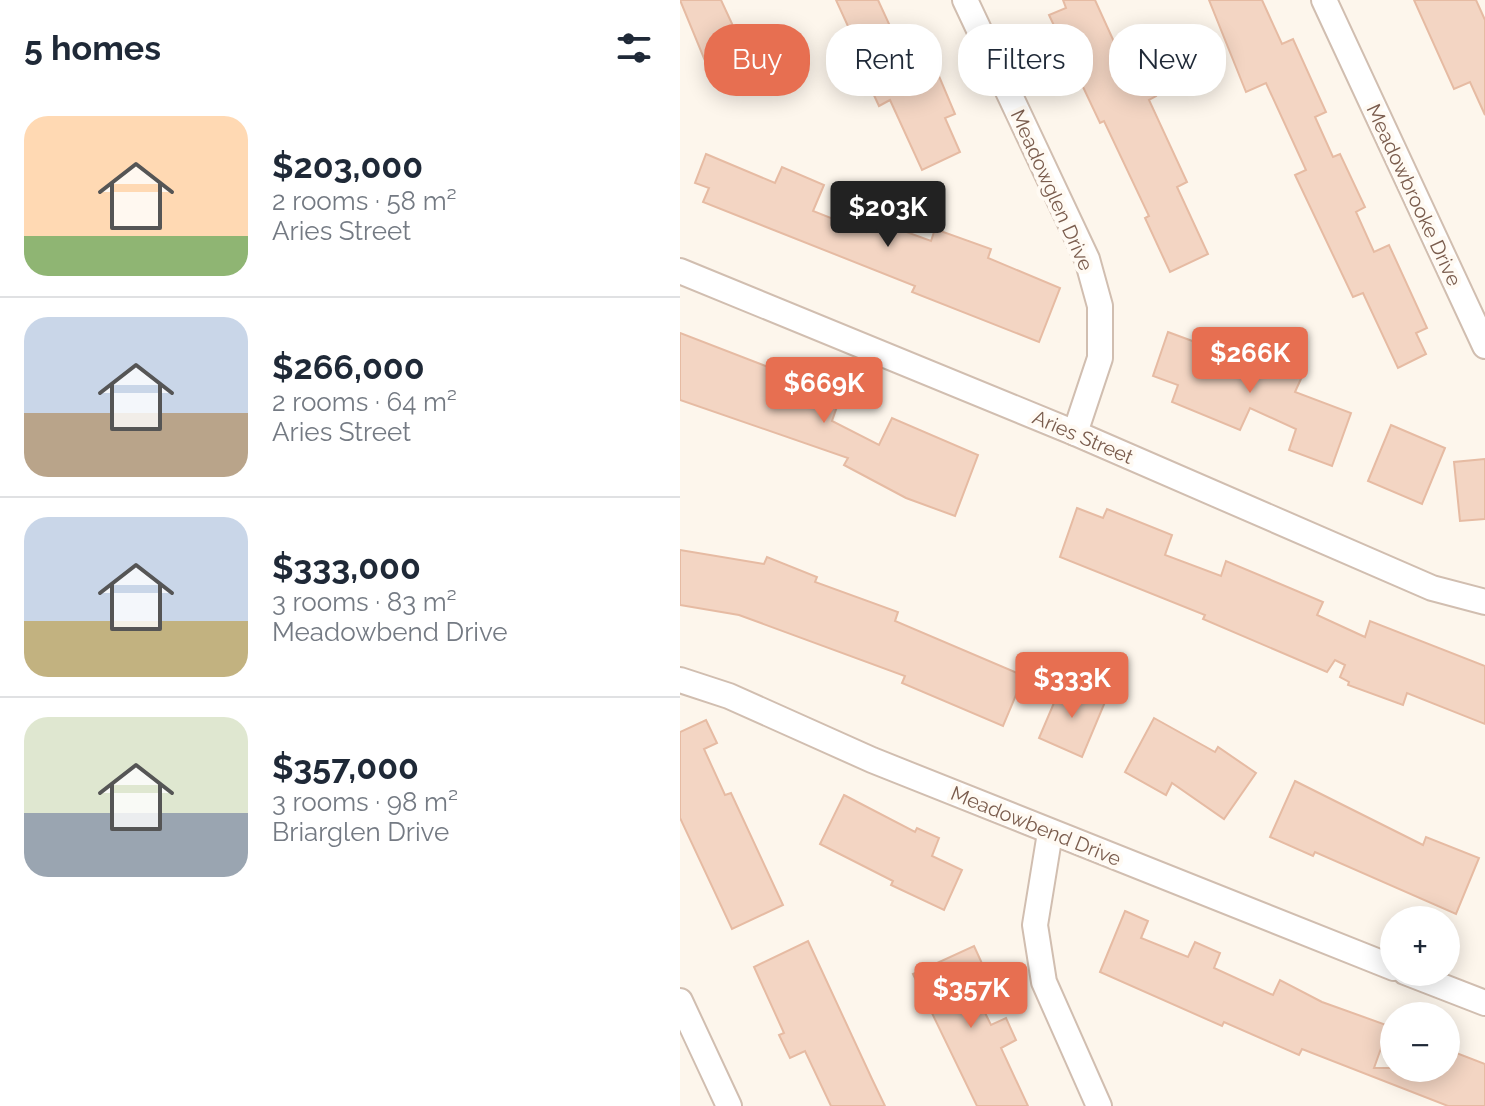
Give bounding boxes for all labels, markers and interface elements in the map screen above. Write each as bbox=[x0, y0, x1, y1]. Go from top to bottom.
chip: Buy bbox=[704, 24, 810, 96]
chip: Rent bbox=[826, 24, 942, 96]
chip: Filters bbox=[958, 24, 1093, 96]
chip: New bbox=[1109, 24, 1226, 96]
icon: filters bbox=[612, 26, 656, 70]
text: 5 homes bbox=[24, 28, 161, 68]
street label: Meadowbrooke Drive bbox=[1361, 100, 1467, 290]
street label: Meadowglen Drive bbox=[1006, 106, 1098, 275]
text: $203,000 bbox=[272, 146, 423, 186]
icon: home bbox=[88, 148, 184, 244]
pin: $203K bbox=[832, 181, 944, 249]
text: 2 rooms · 58 m² bbox=[272, 186, 457, 216]
text: $203K bbox=[848, 192, 928, 222]
text: Aries Street bbox=[272, 216, 411, 246]
pin: $266K bbox=[1194, 327, 1306, 395]
text: $266K bbox=[1210, 338, 1290, 368]
text: $266,000 bbox=[272, 347, 425, 387]
icon: home bbox=[88, 349, 184, 445]
pin: $669K bbox=[768, 357, 880, 425]
text: $669K bbox=[784, 368, 864, 398]
text: 2 rooms · 64 m² bbox=[272, 387, 457, 417]
street label: Aries Street bbox=[1029, 405, 1137, 469]
text: Aries Street bbox=[272, 417, 411, 447]
text: $333,000 bbox=[272, 547, 421, 587]
icon: home bbox=[88, 549, 184, 645]
text: 3 rooms · 83 m² bbox=[272, 587, 457, 617]
text: Meadowbend Drive bbox=[272, 617, 508, 647]
pin: $333K bbox=[1016, 652, 1128, 720]
text: $333K bbox=[1033, 663, 1111, 693]
text: $357,000 bbox=[272, 747, 419, 787]
icon: home bbox=[88, 749, 184, 845]
street label: Meadowbend Drive bbox=[947, 781, 1125, 871]
text: 3 rooms · 98 m² bbox=[272, 787, 458, 817]
text: Briarglen Drive bbox=[272, 817, 449, 847]
map controls bbox=[1380, 906, 1460, 1082]
button: + bbox=[1380, 906, 1460, 986]
pin: $357K bbox=[915, 962, 1027, 1030]
text: $357K bbox=[932, 973, 1010, 1003]
button: − bbox=[1380, 1002, 1460, 1082]

